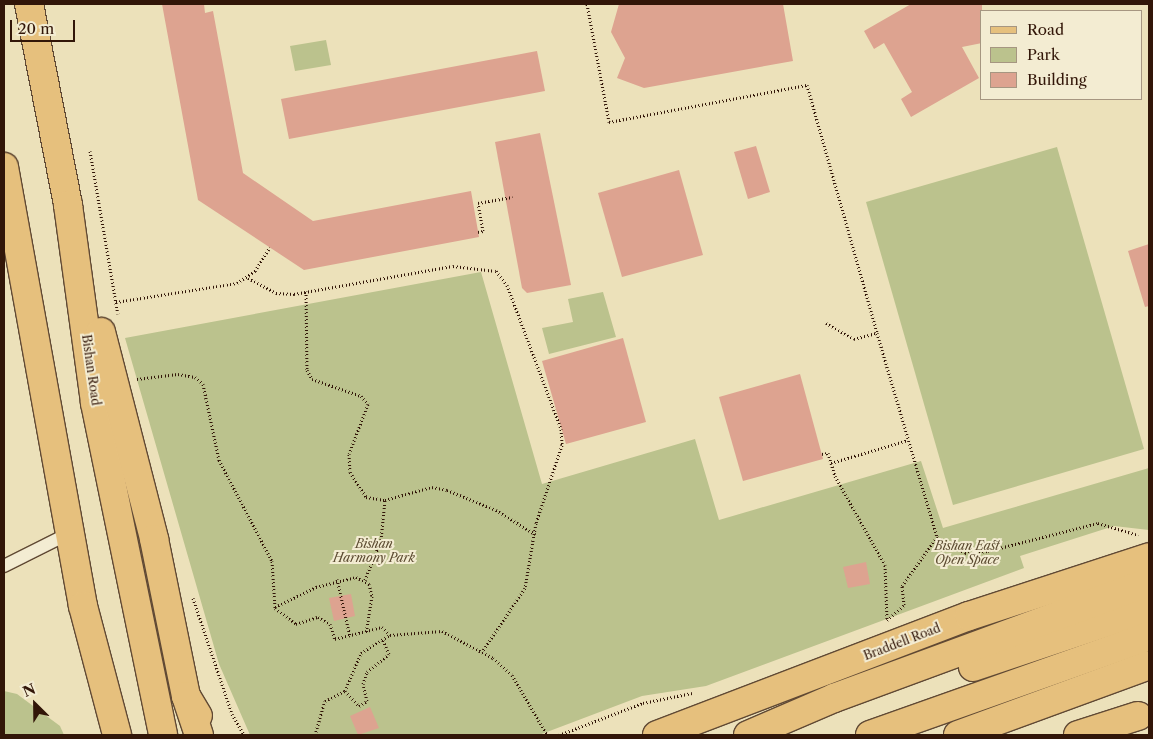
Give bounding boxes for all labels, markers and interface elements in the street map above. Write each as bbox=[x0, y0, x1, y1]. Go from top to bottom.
scale bar bbox=[12, 10, 78, 42]
legend bbox=[980, 10, 1143, 100]
text: 20 m bbox=[18, 19, 54, 38]
text: Road bbox=[1027, 20, 1064, 39]
text: Park bbox=[1027, 45, 1060, 64]
text: Building bbox=[1027, 70, 1087, 89]
street label: Bishan Road bbox=[79, 334, 103, 406]
park label: Bishan Harmony Park bbox=[333, 537, 415, 565]
park label: Bishan East Open Space bbox=[935, 539, 999, 567]
street label: Braddell Road bbox=[862, 621, 942, 663]
north arrow bbox=[10, 679, 60, 729]
text: N bbox=[20, 680, 38, 701]

